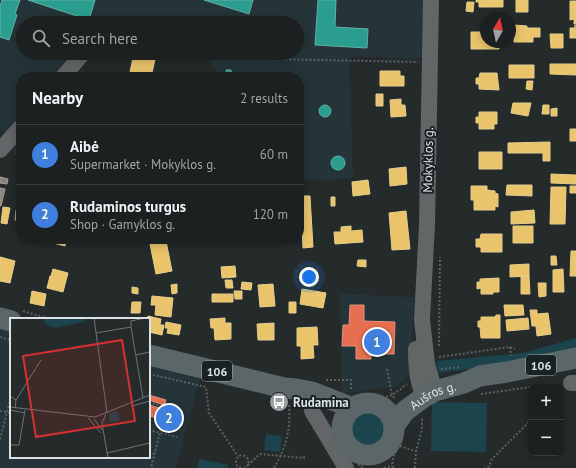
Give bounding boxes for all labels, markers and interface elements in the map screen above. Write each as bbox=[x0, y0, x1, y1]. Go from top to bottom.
north arrow bbox=[480, 12, 516, 48]
search box bbox=[16, 16, 304, 60]
icon: search bbox=[30, 27, 52, 49]
text: Search here bbox=[62, 29, 138, 48]
text: Nearby bbox=[32, 87, 83, 109]
text: 2 results bbox=[240, 90, 288, 107]
street label: Mokyklos g. bbox=[419, 127, 437, 193]
text: Aibė bbox=[70, 137, 99, 156]
text: 1 bbox=[41, 146, 49, 163]
text: 60 m bbox=[260, 146, 288, 163]
text: Supermarket · Mokyklos g. bbox=[70, 156, 216, 173]
text: Rudaminos turgus bbox=[70, 197, 186, 216]
text: 2 bbox=[41, 206, 49, 223]
text: 120 m bbox=[253, 206, 288, 223]
text: Shop · Gamyklos g. bbox=[70, 216, 175, 233]
your location bbox=[299, 267, 319, 287]
inset map bbox=[10, 318, 150, 458]
pin: 1 bbox=[364, 327, 390, 357]
road number: 106 bbox=[526, 355, 556, 375]
road number: 106 bbox=[202, 361, 232, 381]
street label: Aušros g. bbox=[406, 377, 458, 414]
map controls bbox=[528, 384, 564, 456]
button: + bbox=[528, 384, 564, 420]
bus stop icon: Rudamina bbox=[268, 391, 290, 413]
place label: Rudamina bbox=[293, 394, 349, 411]
pin: 2 bbox=[156, 403, 182, 433]
button: − bbox=[528, 420, 564, 456]

